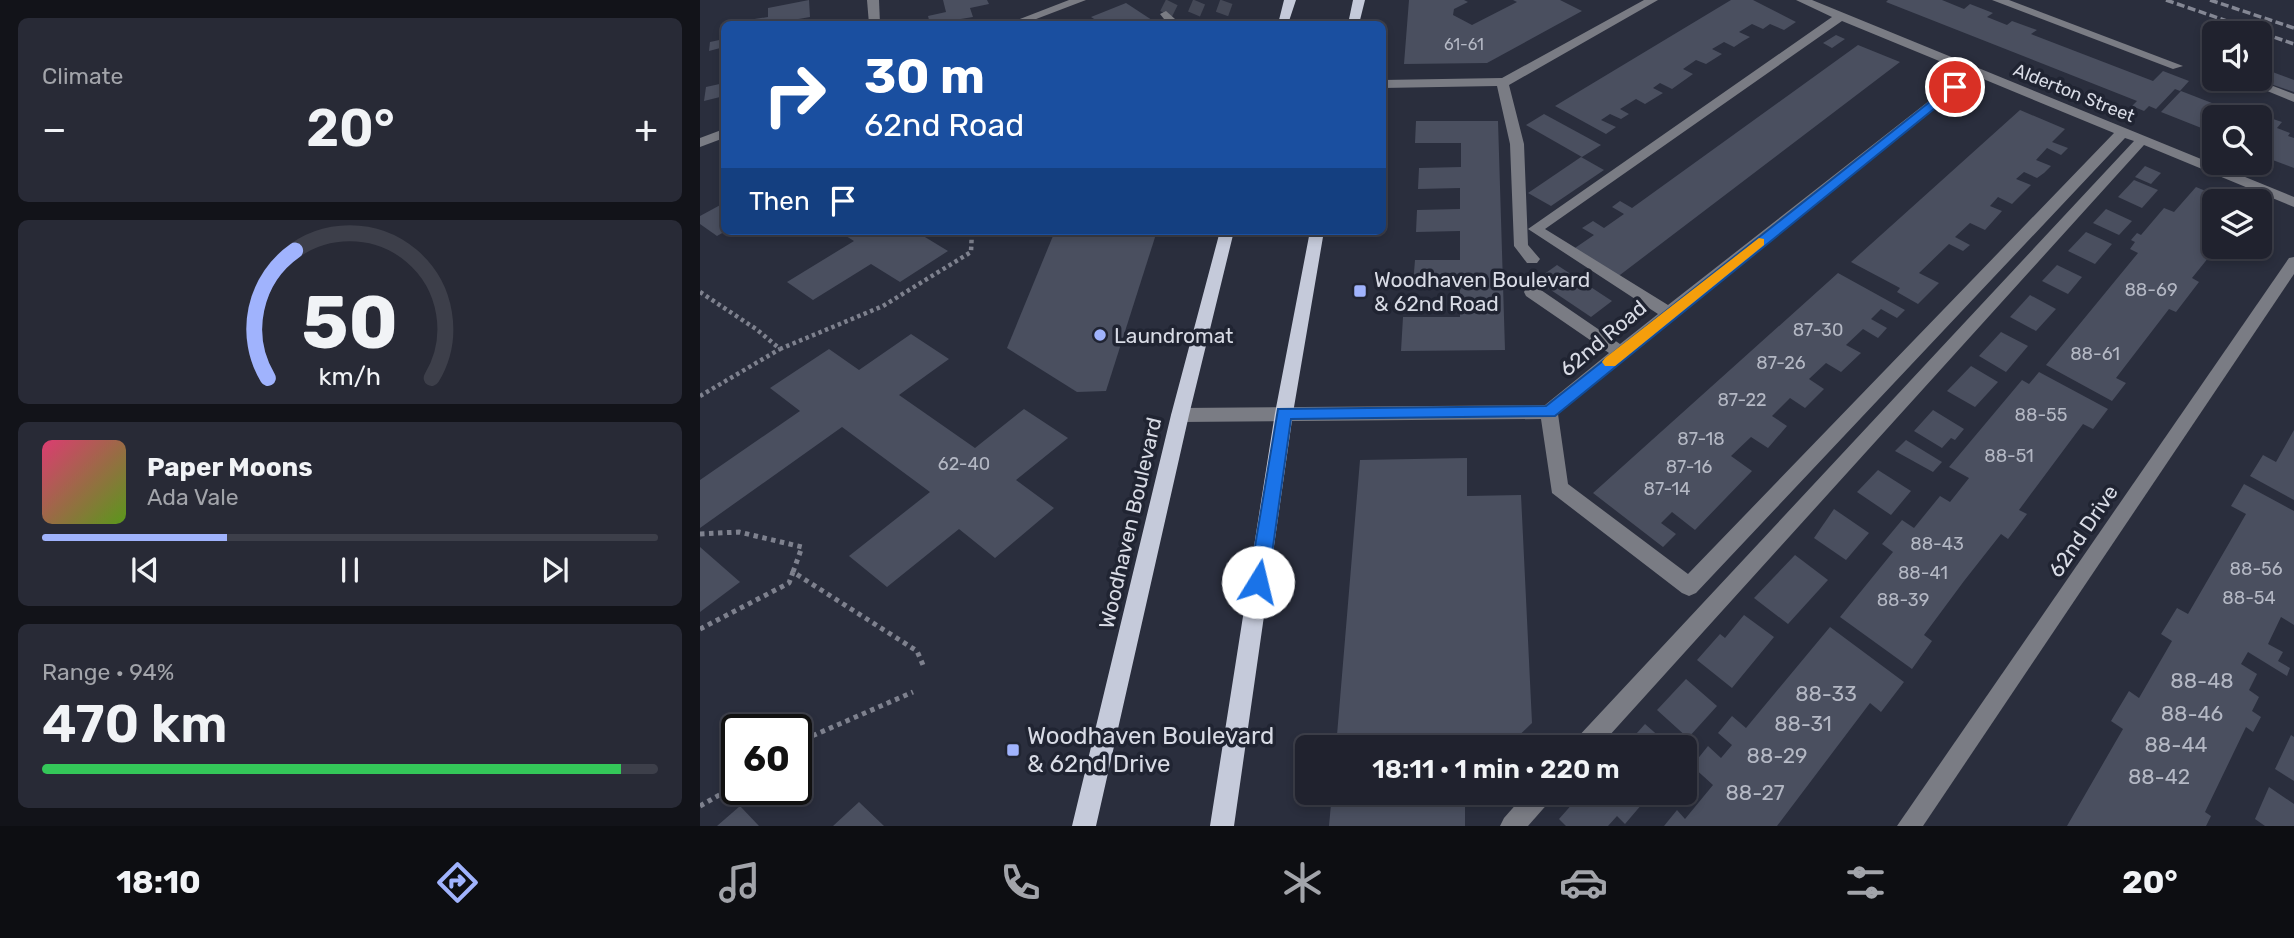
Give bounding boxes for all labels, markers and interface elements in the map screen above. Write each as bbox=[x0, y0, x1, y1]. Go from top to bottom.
map controls bbox=[2202, 21, 2272, 259]
button: sound bbox=[2202, 21, 2272, 91]
house number: 61-61 bbox=[1444, 35, 1484, 54]
text: 30 m bbox=[864, 47, 985, 105]
icon: right bbox=[749, 49, 840, 140]
pin bbox=[1925, 57, 1985, 117]
street label: Alderton Street bbox=[2010, 59, 2138, 127]
text: Climate bbox=[42, 62, 123, 90]
icon: arrive bbox=[1936, 68, 1974, 106]
text: 20° bbox=[306, 97, 395, 159]
button: search bbox=[2202, 105, 2272, 175]
text: − bbox=[42, 106, 67, 152]
text: + bbox=[634, 106, 658, 152]
text: 62nd Road bbox=[864, 106, 1024, 144]
icon: arrive bbox=[824, 182, 862, 220]
text: Then bbox=[749, 186, 810, 217]
button: layers bbox=[2202, 189, 2272, 259]
place label: Woodhaven Boulevard & 62nd Road bbox=[1374, 267, 1590, 316]
house number: 88-69 bbox=[2124, 279, 2178, 301]
text: 50 bbox=[302, 280, 398, 366]
marker: Woodhaven Boulevard & 62nd Road bbox=[1352, 283, 1368, 299]
street label: 62nd Road bbox=[1555, 295, 1651, 381]
house number: 87-30 bbox=[1793, 319, 1843, 341]
place label: Laundromat bbox=[1114, 323, 1233, 348]
marker: Laundromat bbox=[1092, 327, 1108, 343]
house number: 88-61 bbox=[2070, 343, 2120, 365]
house number: 87-26 bbox=[1756, 352, 1806, 374]
text: km/h bbox=[319, 362, 381, 391]
house number: 87-22 bbox=[1717, 389, 1767, 411]
house number: 88-55 bbox=[2015, 404, 2067, 426]
street label: Woodhaven Boulevard bbox=[1093, 415, 1167, 631]
house number: 87-18 bbox=[1677, 428, 1725, 450]
house number: 88-51 bbox=[1984, 445, 2034, 467]
text: Paper Moons bbox=[147, 452, 313, 483]
house number: 62-40 bbox=[938, 453, 990, 475]
house number: 87-16 bbox=[1666, 456, 1712, 478]
house number: 87-14 bbox=[1644, 478, 1691, 500]
street label: 62nd Drive bbox=[2043, 480, 2123, 582]
text: Ada Vale bbox=[147, 483, 239, 511]
house number: 88-43 bbox=[1910, 533, 1964, 555]
position arrow bbox=[1221, 545, 1295, 619]
icon: previous bbox=[126, 551, 164, 589]
icon: pause bbox=[331, 551, 369, 589]
icon: next bbox=[536, 551, 574, 589]
house number: 88-56 bbox=[2230, 558, 2283, 580]
house number: 88-41 bbox=[1898, 562, 1948, 584]
house number: 88-54 bbox=[2222, 587, 2276, 609]
house number: 88-39 bbox=[1877, 589, 1929, 611]
text: Range · 94% bbox=[42, 658, 174, 686]
house number: 88-48 bbox=[2170, 668, 2234, 693]
house number: 88-33 bbox=[1795, 681, 1857, 706]
text: 470 km bbox=[42, 693, 228, 755]
house number: 88-46 bbox=[2161, 701, 2223, 726]
house number: 88-31 bbox=[1774, 711, 1832, 736]
speed limit sign: 60 bbox=[721, 714, 812, 805]
place label: Woodhaven Boulevard & 62nd Drive bbox=[1027, 722, 1274, 778]
house number: 88-44 bbox=[2145, 732, 2207, 757]
marker: Woodhaven Boulevard & 62nd Drive bbox=[1005, 742, 1021, 758]
house number: 88-29 bbox=[1747, 743, 1807, 768]
text: 18:11 · 1 min · 220 m bbox=[1372, 754, 1620, 785]
house number: 88-42 bbox=[2128, 764, 2190, 789]
house number: 88-27 bbox=[1725, 780, 1785, 805]
icon: directions bbox=[433, 858, 482, 907]
icon: music bbox=[715, 858, 764, 907]
icon: phone bbox=[996, 858, 1045, 907]
icon: climate bbox=[1278, 858, 1327, 907]
icon: car bbox=[1559, 858, 1608, 907]
icon: filters bbox=[1841, 858, 1890, 907]
text: 18:10 bbox=[116, 863, 201, 901]
text: 20° bbox=[2122, 863, 2178, 901]

